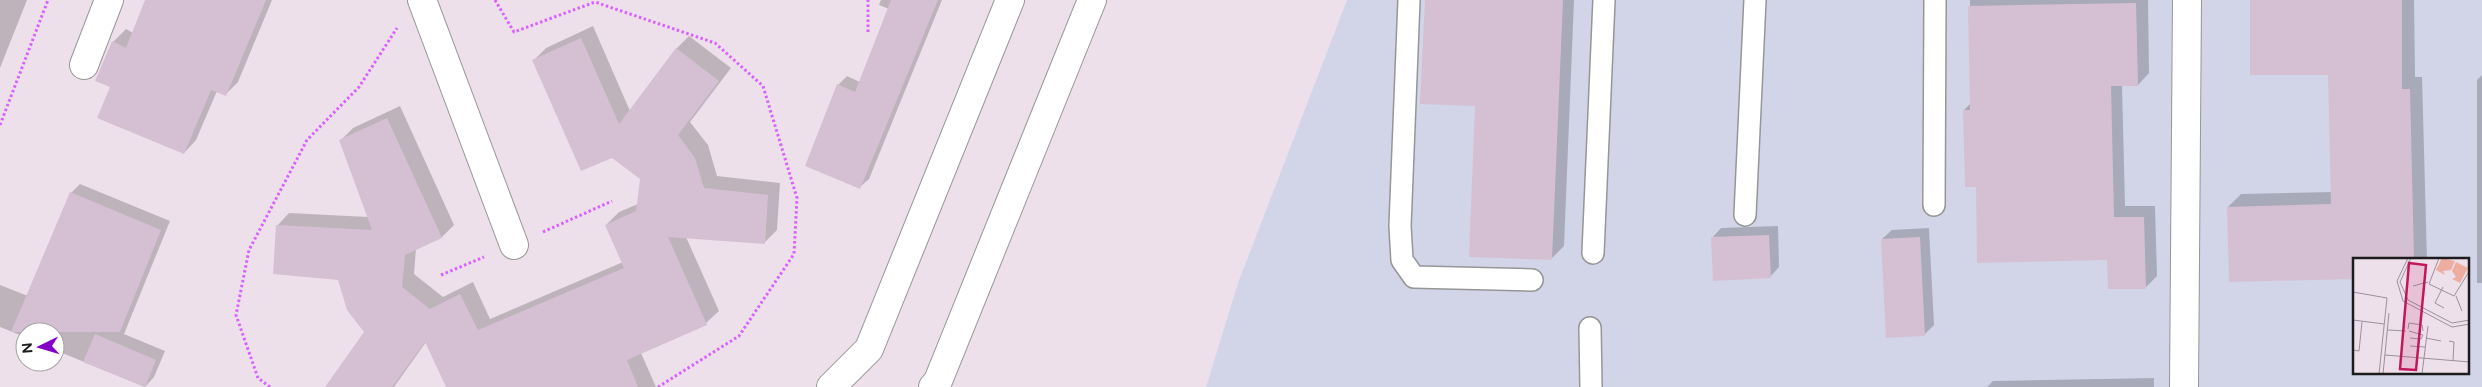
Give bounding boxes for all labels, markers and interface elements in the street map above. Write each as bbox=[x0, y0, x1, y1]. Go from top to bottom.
inset map bbox=[2353, 258, 2470, 374]
north arrow bbox=[15, 322, 65, 372]
text: N bbox=[19, 342, 36, 354]

